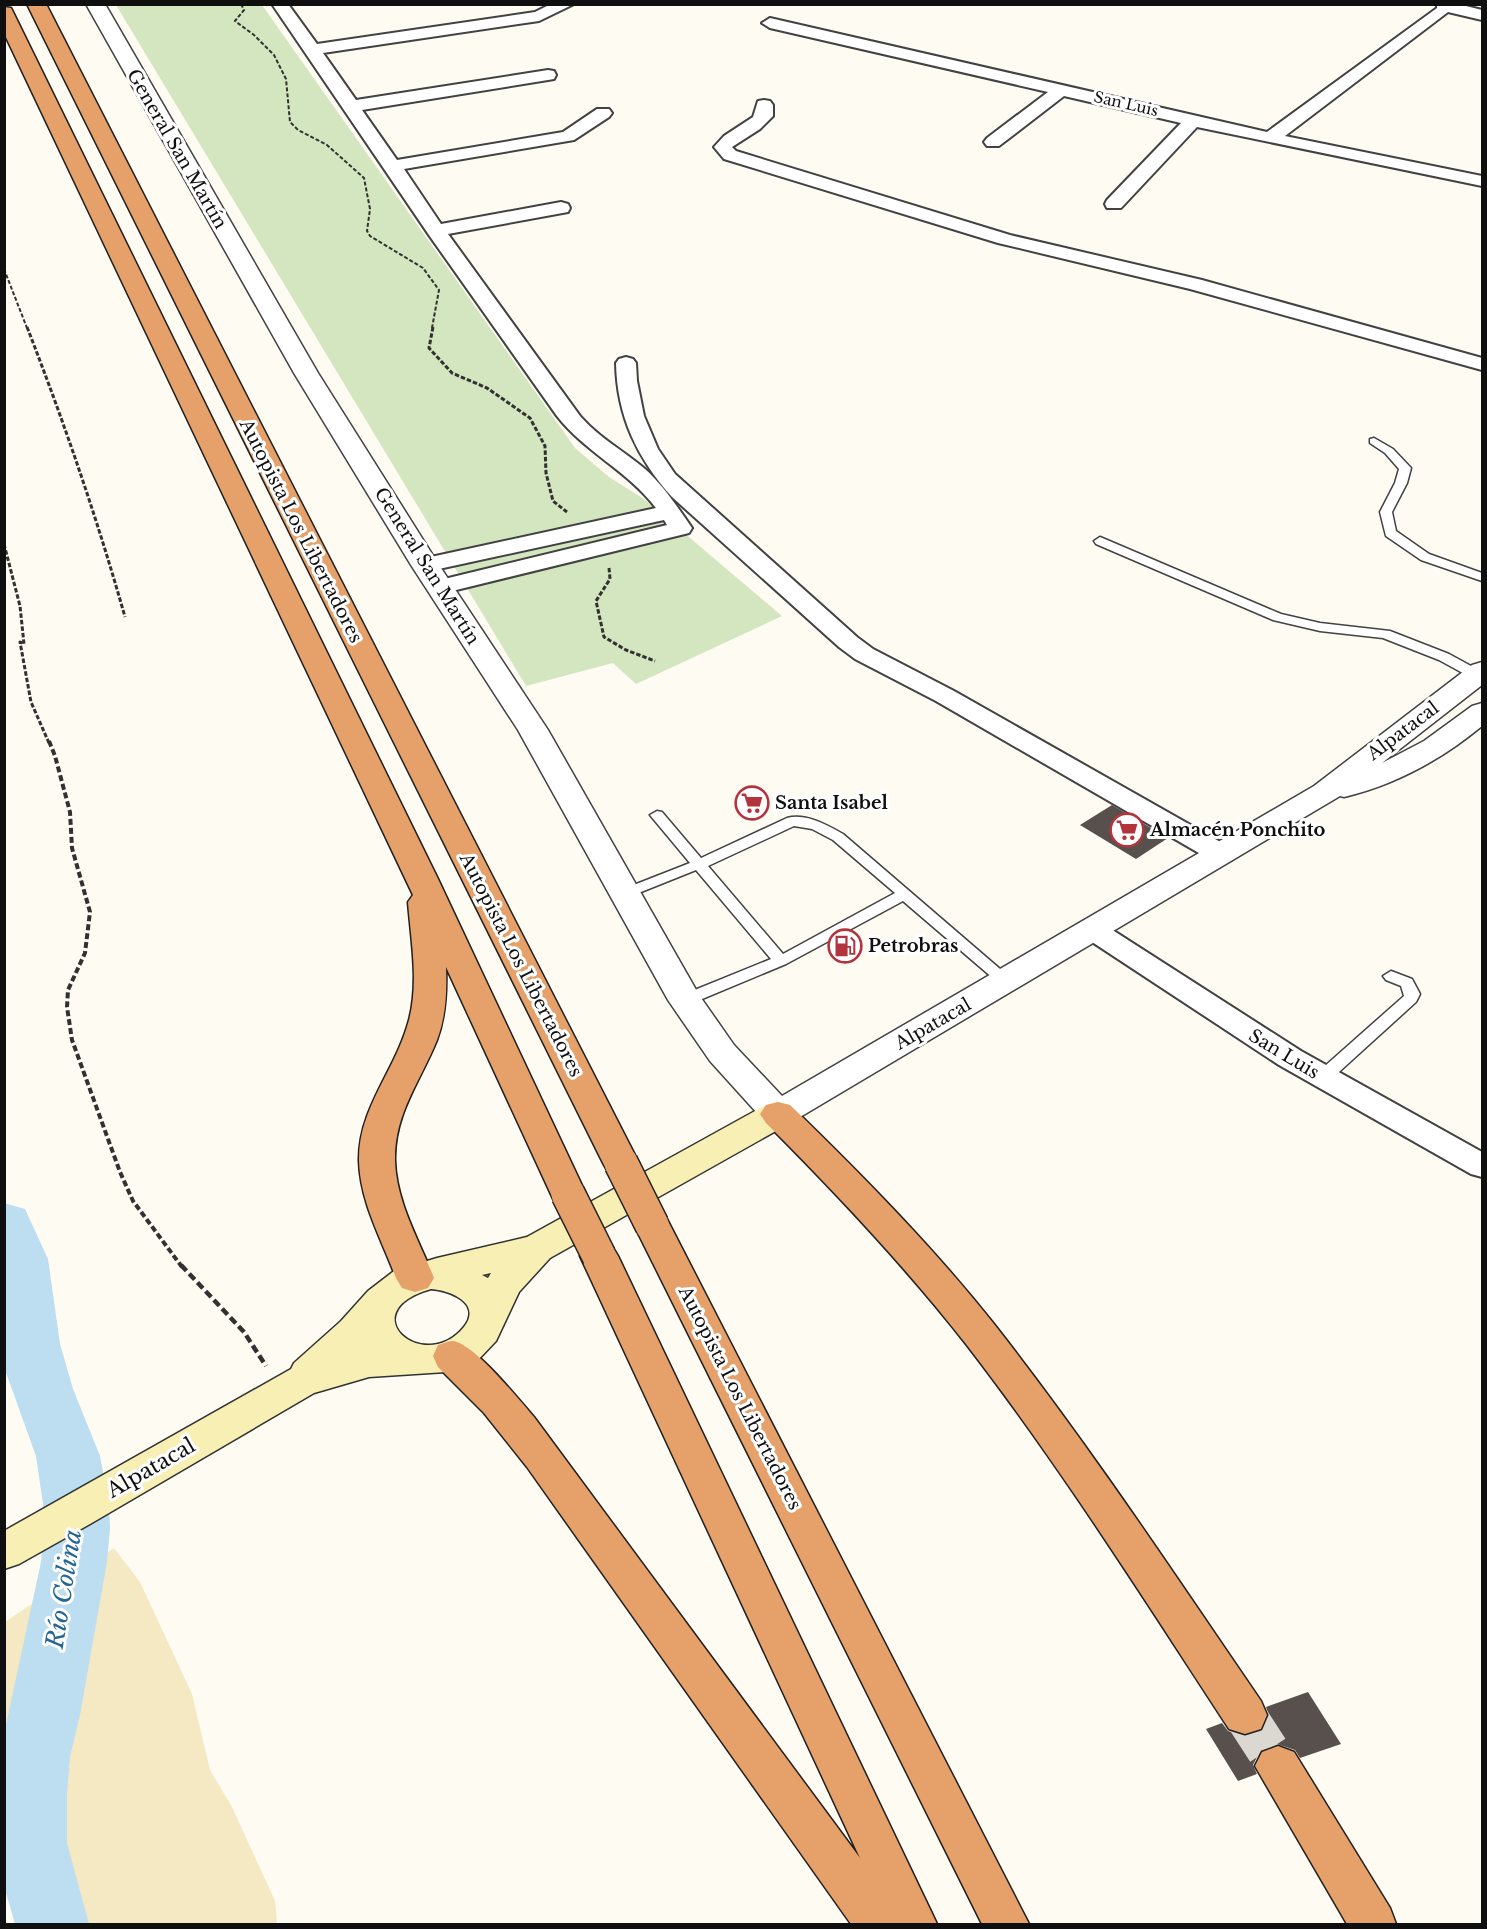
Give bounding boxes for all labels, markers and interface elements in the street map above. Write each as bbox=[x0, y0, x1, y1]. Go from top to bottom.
street label: General San Martín bbox=[122, 65, 232, 233]
street label: San Luis bbox=[1092, 87, 1160, 120]
street label: Autopista Los Libertadores bbox=[234, 415, 367, 647]
street label: General San Martín bbox=[370, 483, 484, 649]
street label: Alpatacal bbox=[1362, 697, 1443, 766]
supermarket icon: Santa Isabel bbox=[734, 785, 770, 821]
place label: Santa Isabel bbox=[775, 792, 888, 814]
supermarket icon: Almacén Ponchito bbox=[1109, 812, 1145, 848]
place label: Almacén Ponchito bbox=[1149, 819, 1326, 841]
street label: Autopista Los Libertadores bbox=[454, 849, 587, 1081]
fuel station icon: Petrobras bbox=[827, 928, 863, 964]
place label: Petrobras bbox=[868, 935, 958, 957]
street label: Alpatacal bbox=[890, 993, 975, 1055]
street label: San Luis bbox=[1245, 1024, 1323, 1084]
street label: Autopista Los Libertadores bbox=[673, 1282, 806, 1514]
street label: Alpatacal bbox=[101, 1432, 200, 1504]
water label: Río Colina bbox=[40, 1527, 87, 1651]

